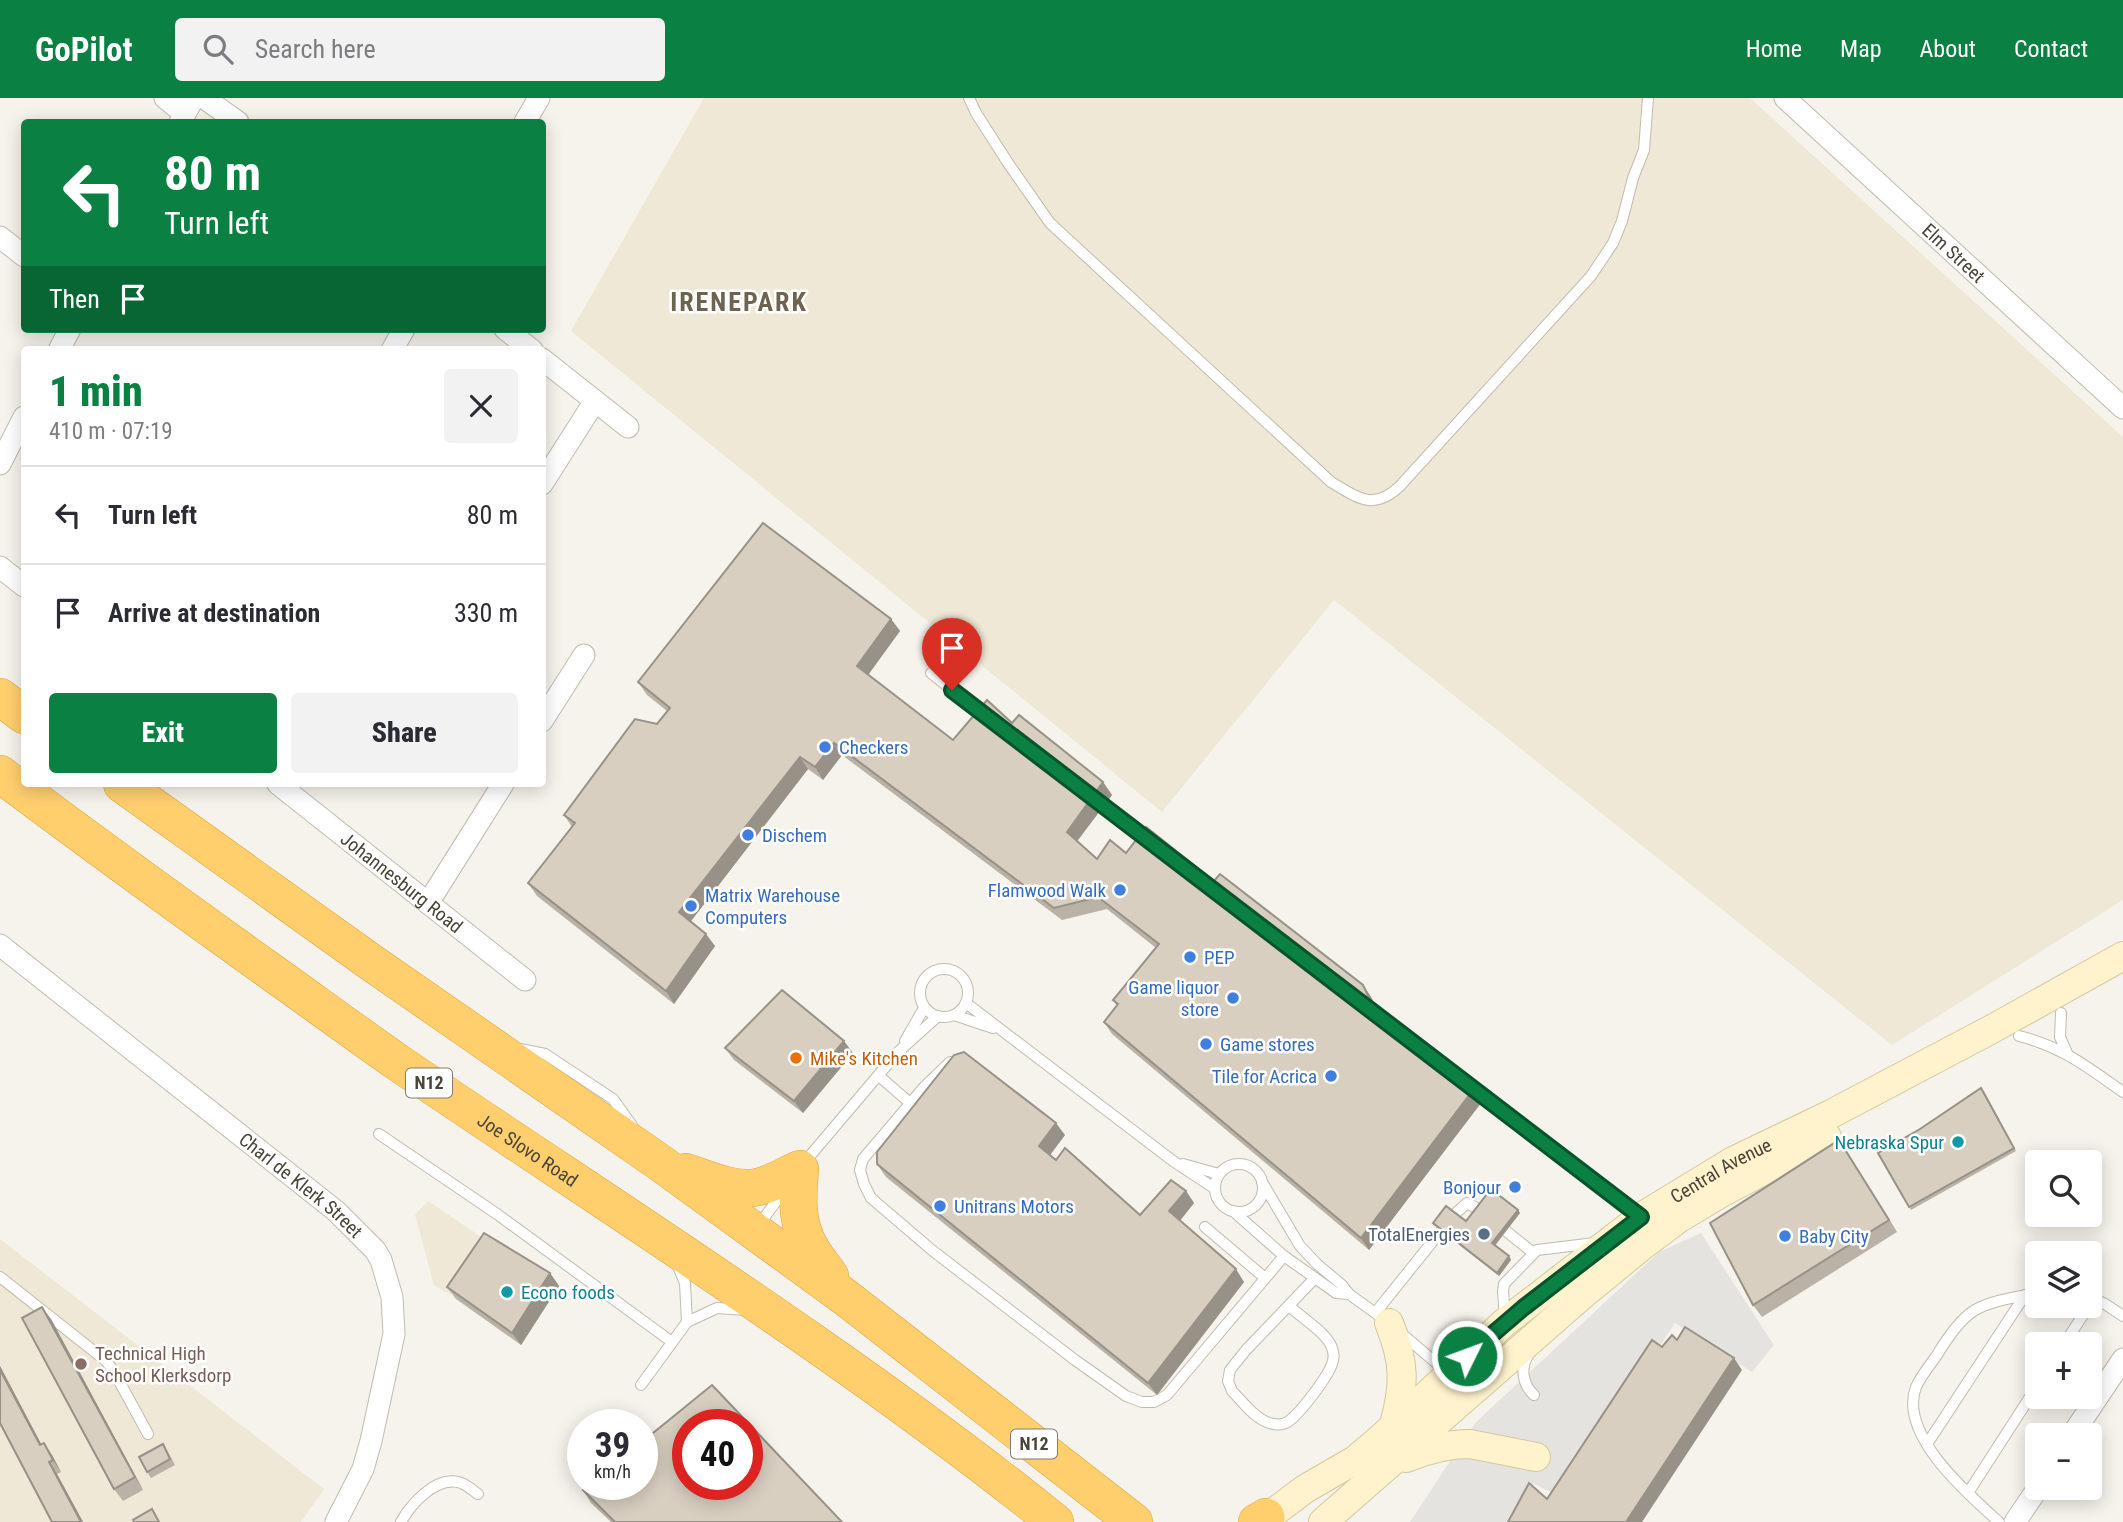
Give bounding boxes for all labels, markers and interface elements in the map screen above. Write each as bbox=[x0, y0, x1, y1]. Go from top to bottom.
search box bbox=[175, 18, 665, 81]
text: GoPilot bbox=[35, 30, 133, 69]
icon: search bbox=[199, 30, 237, 68]
text: Search here bbox=[255, 34, 376, 64]
text: Home bbox=[1746, 35, 1802, 63]
text: Map bbox=[1840, 35, 1882, 63]
text: About bbox=[1920, 35, 1976, 63]
text: Contact bbox=[2014, 35, 2088, 63]
text: 80 m bbox=[164, 145, 261, 202]
icon: left bbox=[49, 147, 140, 238]
text: Turn left bbox=[164, 204, 269, 242]
street label: Elm Street bbox=[1917, 219, 1990, 288]
icon: arrive bbox=[114, 280, 152, 318]
text: Then bbox=[49, 284, 100, 314]
district label: IRENEPARK bbox=[670, 287, 808, 317]
text: 1 min bbox=[49, 367, 143, 416]
button: close bbox=[444, 369, 518, 443]
text: 410 m · 07:19 bbox=[49, 418, 173, 445]
icon: left bbox=[49, 496, 87, 534]
text: Turn left bbox=[108, 500, 197, 530]
text: 80 m bbox=[467, 500, 518, 530]
icon: arrive bbox=[49, 594, 87, 632]
text: Arrive at destination bbox=[108, 598, 320, 628]
text: 330 m bbox=[454, 598, 518, 628]
pin bbox=[922, 618, 982, 690]
icon: arrive bbox=[933, 629, 971, 667]
button: Exit bbox=[49, 693, 277, 773]
button: Share bbox=[291, 693, 518, 773]
place label: Checkers bbox=[839, 736, 908, 759]
marker: Checkers bbox=[817, 739, 833, 755]
place label: Dischem bbox=[762, 824, 827, 847]
street label: Johannesburg Road bbox=[336, 827, 467, 938]
marker: Dischem bbox=[740, 827, 756, 843]
place label: Flamwood Walk bbox=[988, 879, 1106, 902]
marker: Flamwood Walk bbox=[1112, 882, 1128, 898]
place label: Matrix Warehouse Computers bbox=[705, 884, 840, 929]
marker: Matrix Warehouse Computers bbox=[683, 898, 699, 914]
place label: PEP bbox=[1204, 946, 1235, 969]
marker: PEP bbox=[1182, 949, 1198, 965]
place label: Game liquor store bbox=[1128, 976, 1219, 1021]
marker: Game liquor store bbox=[1225, 990, 1241, 1006]
place label: Game stores bbox=[1220, 1033, 1315, 1056]
marker: Game stores bbox=[1198, 1036, 1214, 1052]
place label: Mike's Kitchen bbox=[810, 1047, 918, 1070]
marker: Mike's Kitchen bbox=[788, 1050, 804, 1066]
place label: Tile for Acrica bbox=[1212, 1065, 1317, 1088]
road number: N12 bbox=[406, 1068, 452, 1098]
marker: Tile for Acrica bbox=[1323, 1068, 1339, 1084]
street label: Joe Slovo Road bbox=[473, 1109, 582, 1192]
street label: Charl de Klerk Street bbox=[234, 1128, 367, 1243]
place label: Nebraska Spur bbox=[1835, 1131, 1944, 1154]
street label: Central Avenue bbox=[1666, 1133, 1775, 1208]
marker: Nebraska Spur bbox=[1950, 1134, 1966, 1150]
map controls bbox=[2025, 1150, 2102, 1500]
button: search bbox=[2025, 1150, 2102, 1227]
place label: Bonjour bbox=[1443, 1176, 1501, 1199]
marker: Bonjour bbox=[1507, 1179, 1523, 1195]
place label: Unitrans Motors bbox=[954, 1195, 1074, 1218]
marker: Unitrans Motors bbox=[932, 1198, 948, 1214]
place label: TotalEnergies bbox=[1368, 1223, 1470, 1246]
place label: Baby City bbox=[1799, 1225, 1869, 1248]
marker: TotalEnergies bbox=[1476, 1226, 1492, 1242]
marker: Baby City bbox=[1777, 1228, 1793, 1244]
button: layers bbox=[2025, 1241, 2102, 1318]
place label: Econo foods bbox=[521, 1281, 615, 1304]
marker: Econo foods bbox=[499, 1284, 515, 1300]
position arrow bbox=[1430, 1319, 1504, 1393]
button: + bbox=[2025, 1332, 2102, 1409]
place label: Technical High School Klerksdorp bbox=[95, 1342, 231, 1387]
marker: Technical High School Klerksdorp bbox=[73, 1356, 89, 1372]
speed limit sign: 40 bbox=[672, 1409, 763, 1500]
button: − bbox=[2025, 1423, 2102, 1500]
text: 39 bbox=[595, 1425, 630, 1466]
road number: N12 bbox=[1011, 1429, 1057, 1458]
text: km/h bbox=[594, 1461, 631, 1482]

